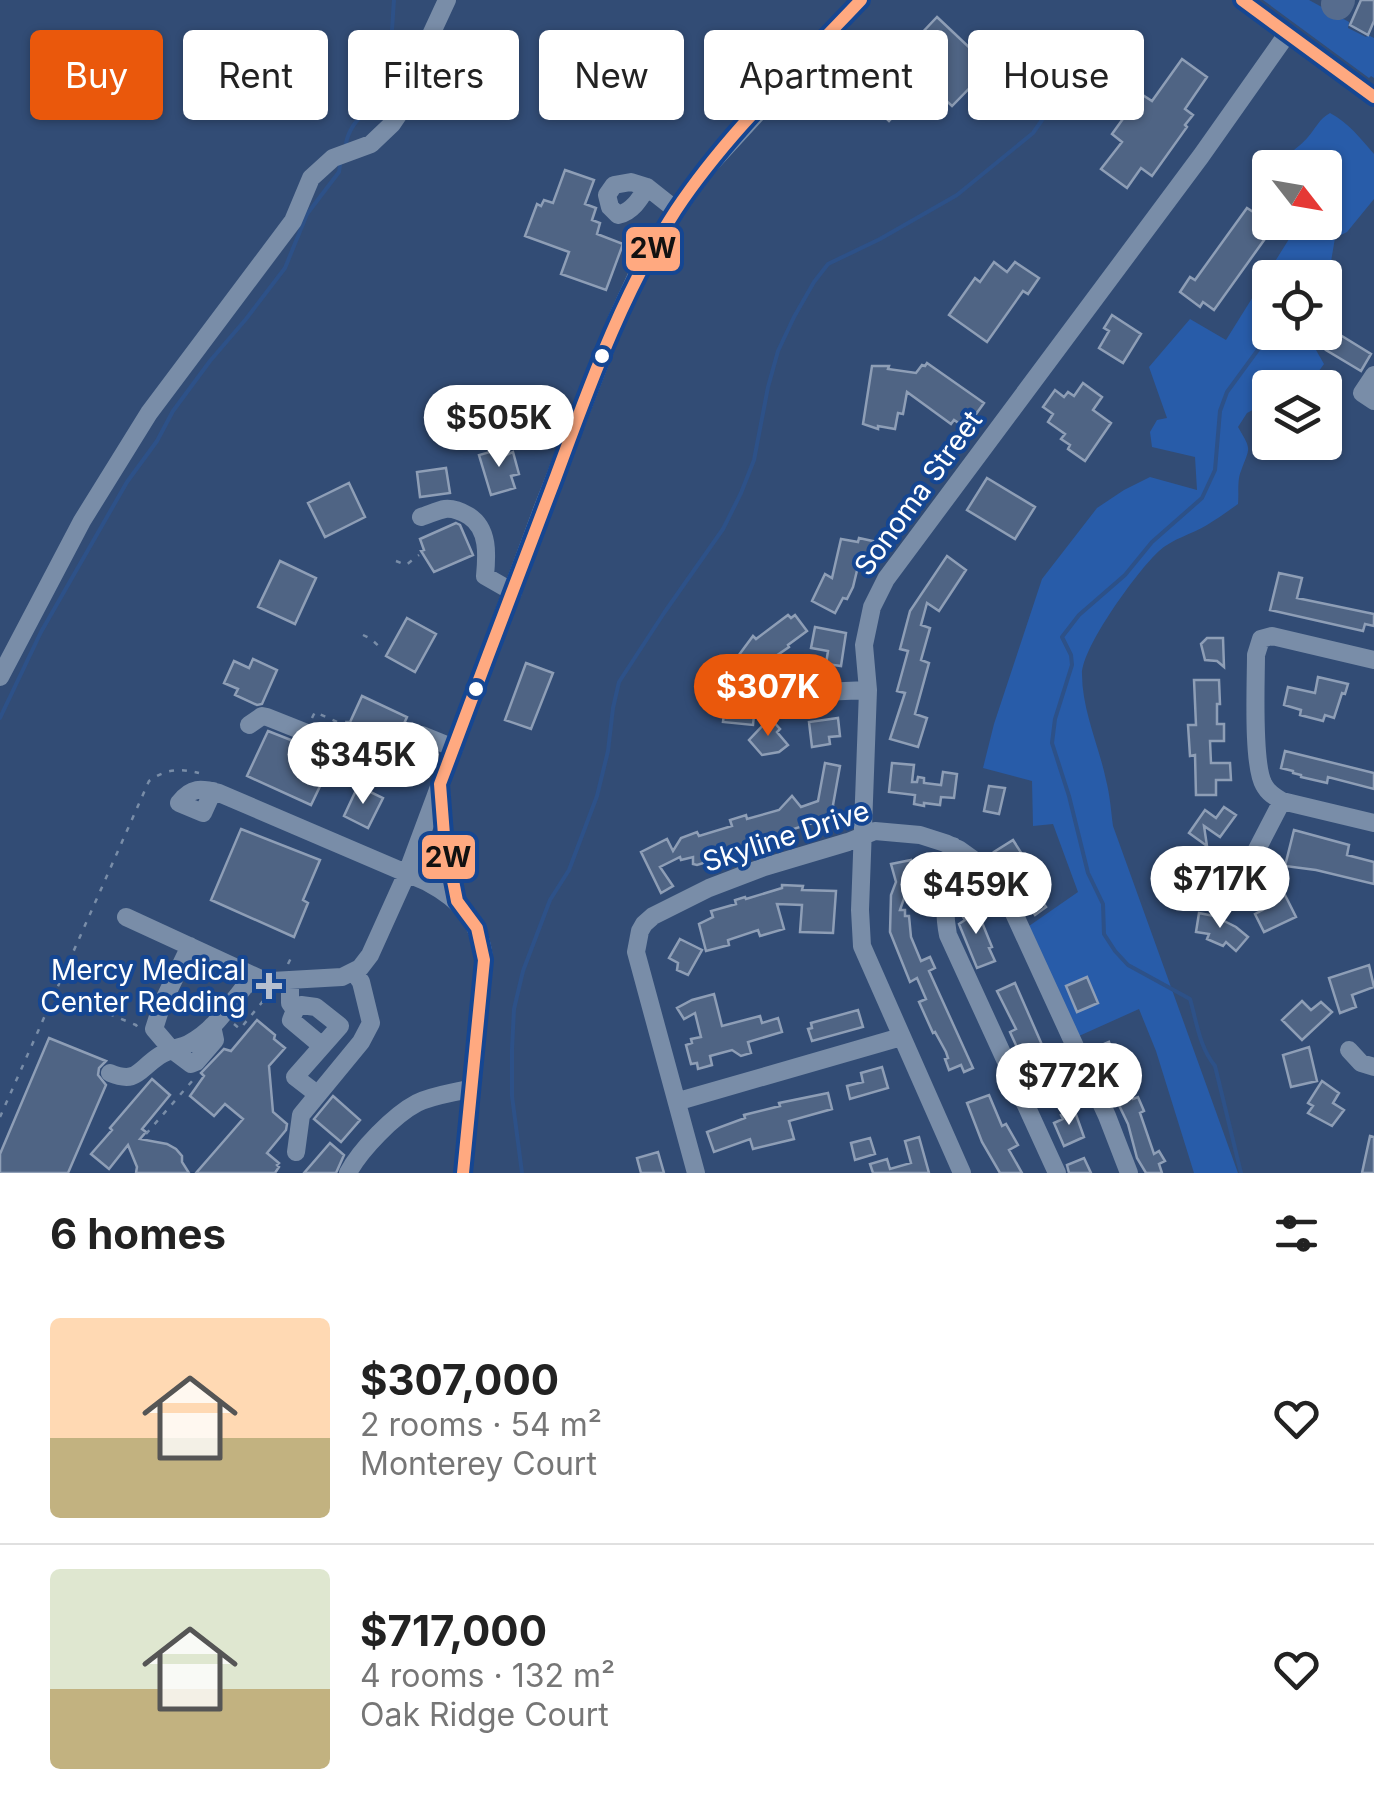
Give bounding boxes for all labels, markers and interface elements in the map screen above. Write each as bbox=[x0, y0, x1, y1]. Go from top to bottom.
chip: Buy bbox=[30, 30, 163, 120]
chip: Rent bbox=[183, 30, 328, 120]
chip: Filters bbox=[348, 30, 519, 120]
chip: New bbox=[539, 30, 684, 120]
chip: Apartment bbox=[704, 30, 948, 120]
chip: House bbox=[968, 30, 1144, 120]
north arrow bbox=[1252, 150, 1342, 240]
map controls bbox=[1252, 150, 1342, 460]
line badge: 2W bbox=[624, 225, 682, 273]
text: 2W bbox=[630, 231, 676, 265]
button: locate bbox=[1252, 260, 1342, 350]
unlabelled marker bbox=[592, 346, 612, 366]
button: layers bbox=[1252, 370, 1342, 460]
pin: $505K bbox=[429, 385, 569, 470]
text: $505K bbox=[446, 398, 552, 437]
street label: Sonoma Street bbox=[847, 404, 989, 582]
pin: $307K bbox=[698, 654, 838, 739]
text: $307K bbox=[716, 667, 820, 706]
unlabelled marker bbox=[466, 679, 486, 699]
pin: $345K bbox=[293, 722, 433, 807]
text: $345K bbox=[310, 735, 416, 774]
street label: Skyline Drive bbox=[698, 793, 874, 879]
line badge: 2W bbox=[420, 833, 477, 881]
text: 2W bbox=[425, 840, 471, 874]
pin: $717K bbox=[1150, 846, 1290, 931]
pin: $459K bbox=[906, 852, 1046, 937]
text: $717K bbox=[1173, 859, 1267, 898]
text: $459K bbox=[923, 865, 1029, 904]
place label: Mercy Medical Center Redding bbox=[40, 953, 246, 1019]
marker: Mercy Medical Center Redding bbox=[256, 973, 282, 999]
pin: $772K bbox=[999, 1043, 1139, 1128]
text: $772K bbox=[1018, 1056, 1120, 1095]
icon: filters bbox=[1269, 1206, 1324, 1261]
text: 6 homes bbox=[50, 1208, 226, 1259]
text: $307,000 bbox=[360, 1354, 559, 1405]
icon: home bbox=[130, 1358, 250, 1478]
icon: heart bbox=[1269, 1391, 1324, 1446]
text: 2 rooms · 54 m² bbox=[360, 1405, 602, 1444]
text: Monterey Court bbox=[360, 1444, 597, 1483]
text: $717,000 bbox=[360, 1605, 547, 1656]
icon: home bbox=[130, 1609, 250, 1729]
icon: heart bbox=[1269, 1642, 1324, 1697]
text: 4 rooms · 132 m² bbox=[360, 1656, 615, 1695]
text: Oak Ridge Court bbox=[360, 1695, 609, 1734]

